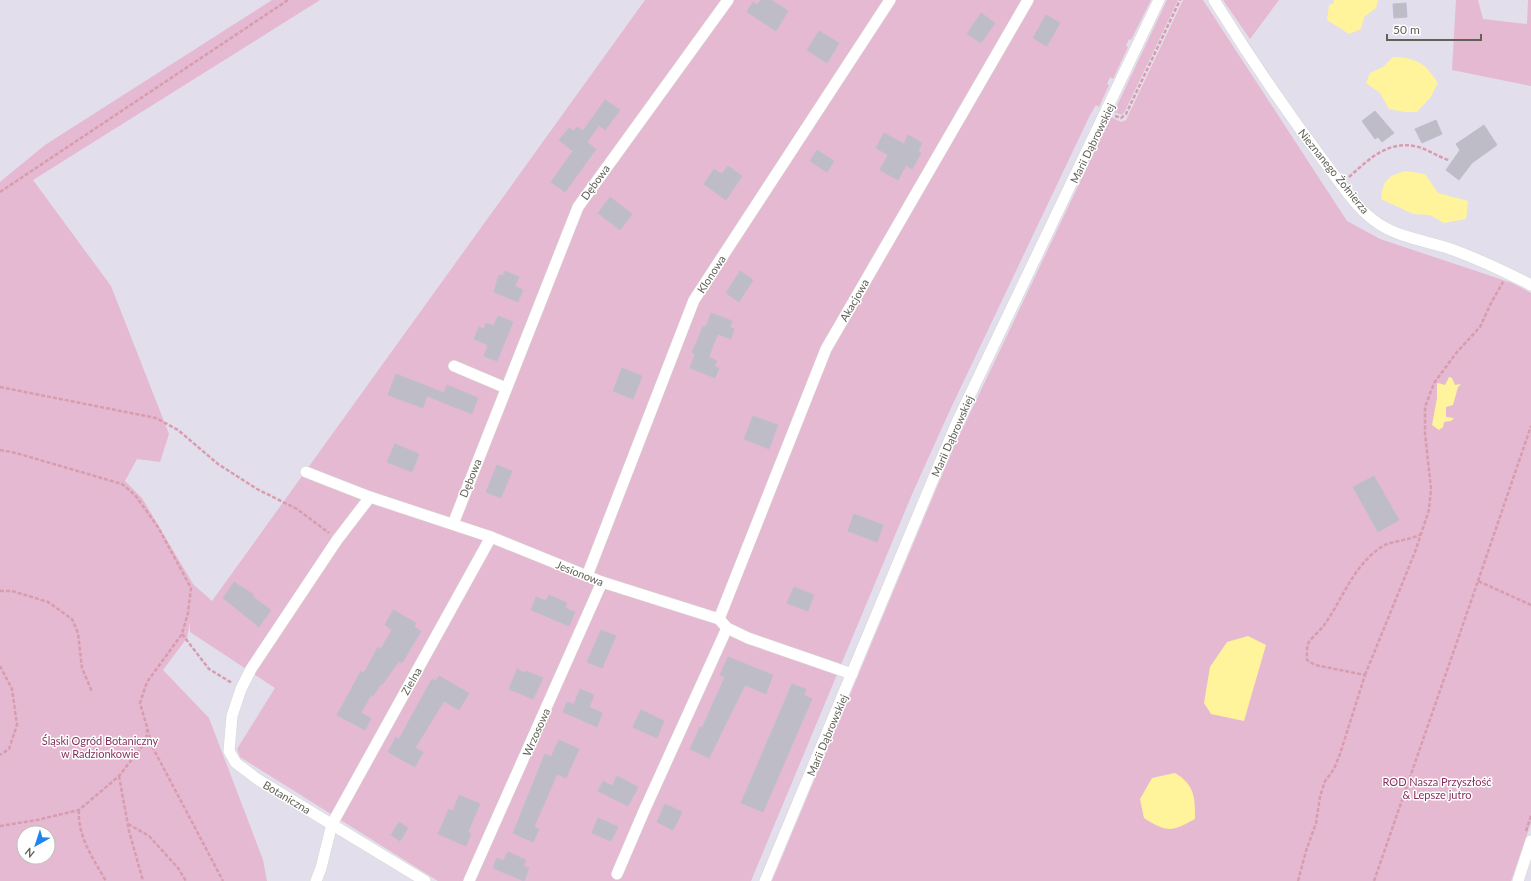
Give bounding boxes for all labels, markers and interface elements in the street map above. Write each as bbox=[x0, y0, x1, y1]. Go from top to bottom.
scale bar bbox=[1387, 16, 1481, 42]
text: 50 m bbox=[1393, 22, 1420, 37]
street label: Marii Dąbrowskiej bbox=[1067, 101, 1117, 185]
street label: Nieznanego Żołnierza bbox=[1296, 126, 1372, 216]
street label: Dębowa bbox=[578, 162, 612, 202]
street label: Klonowa bbox=[694, 253, 728, 295]
street label: Akacjowa bbox=[837, 277, 871, 323]
street label: Marii Dąbrowskiej bbox=[928, 393, 976, 479]
street label: Dębowa bbox=[456, 457, 484, 499]
street label: Jesionowa bbox=[554, 558, 606, 588]
street label: Zielna bbox=[398, 665, 424, 697]
street label: Marii Dąbrowskiej bbox=[804, 692, 850, 778]
street label: Wrzosowa bbox=[520, 706, 552, 758]
park label: Śląski Ogród Botaniczny w Radzionkowie bbox=[42, 734, 159, 760]
park label: ROD Nasza Przyszłość & Lepsze jutro bbox=[1383, 775, 1491, 801]
street label: Botaniczna bbox=[261, 778, 313, 816]
north arrow bbox=[16, 825, 56, 865]
text: N bbox=[22, 845, 37, 861]

